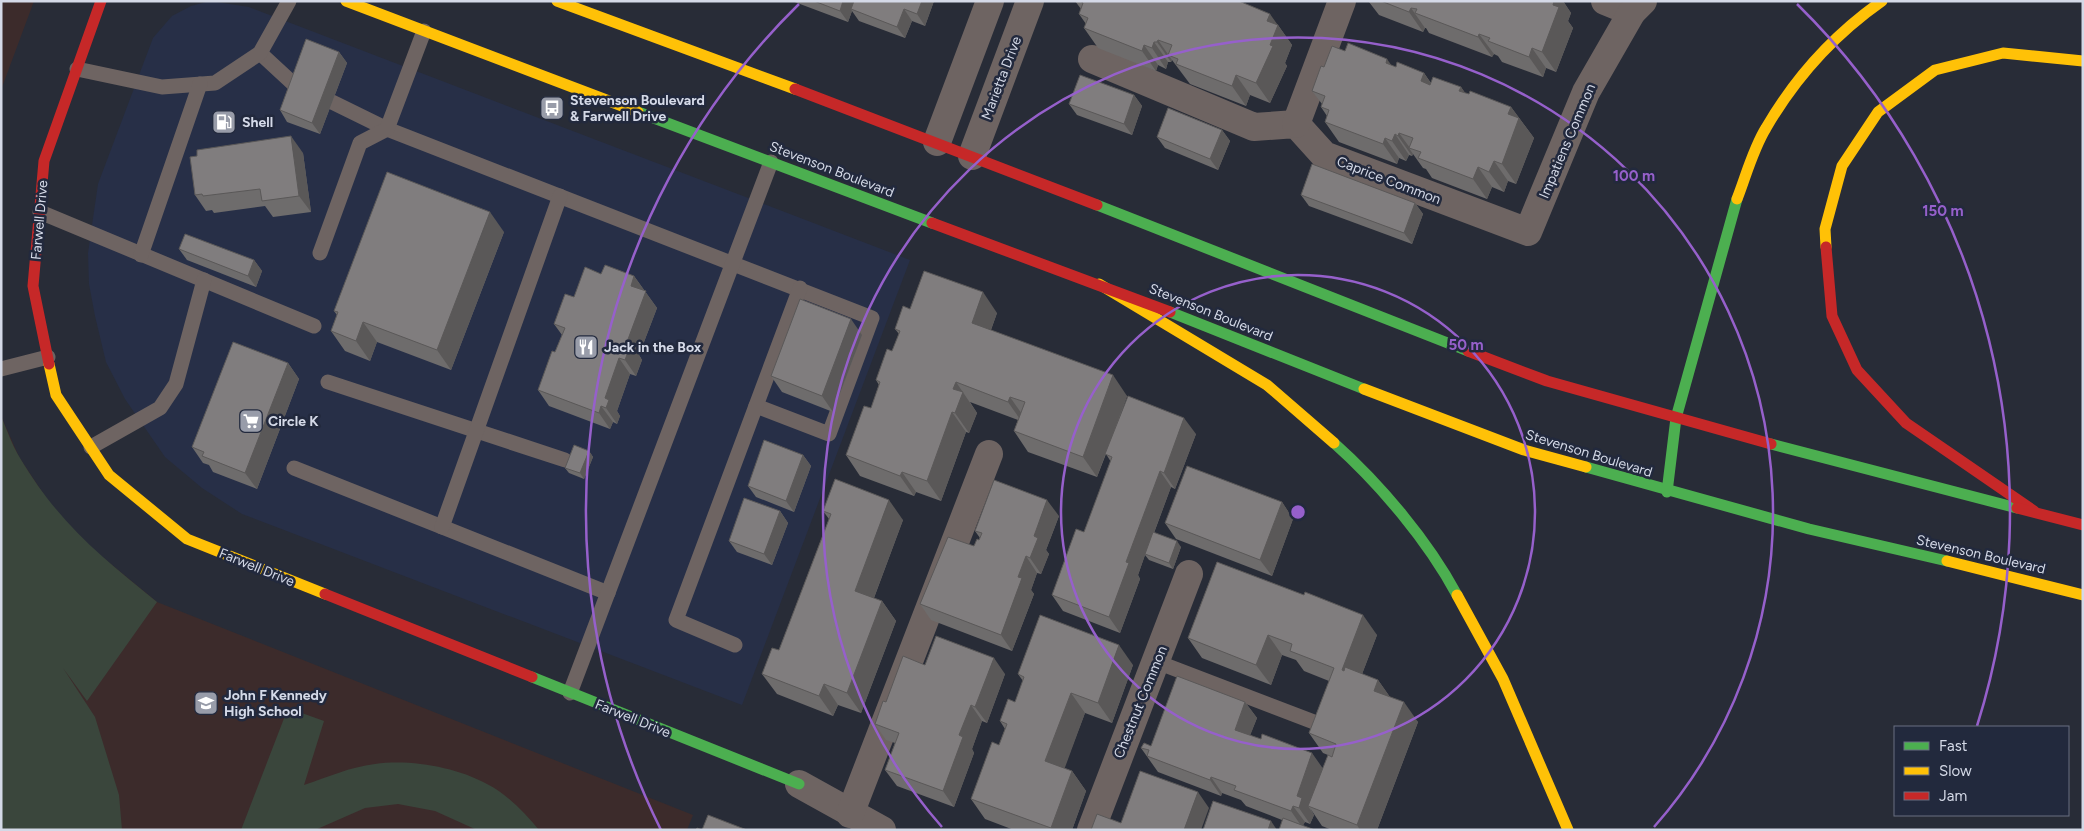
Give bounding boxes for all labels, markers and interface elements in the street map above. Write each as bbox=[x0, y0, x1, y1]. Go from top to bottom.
street label: Marietta Drive bbox=[978, 34, 1025, 122]
street label: Impatiens Common bbox=[1536, 81, 1599, 201]
place label: Stevenson Boulevard & Farwell Drive bbox=[570, 92, 705, 125]
bus stop icon: Stevenson Boulevard & Farwell Drive bbox=[539, 95, 565, 121]
fuel station icon: Shell bbox=[211, 109, 237, 135]
place label: Shell bbox=[242, 114, 273, 131]
street label: Stevenson Boulevard bbox=[767, 138, 896, 201]
street label: Caprice Common bbox=[1334, 153, 1443, 208]
text: 100 m bbox=[1613, 167, 1655, 185]
street label: Farwell Drive bbox=[28, 179, 51, 261]
text: 150 m bbox=[1922, 202, 1964, 220]
street label: Stevenson Boulevard bbox=[1146, 280, 1275, 345]
restaurant icon: Jack in the Box bbox=[573, 334, 599, 360]
text: 50 m bbox=[1448, 336, 1484, 354]
place label: Jack in the Box bbox=[604, 339, 702, 356]
supermarket icon: Circle K bbox=[238, 408, 264, 434]
place label: Circle K bbox=[268, 413, 319, 430]
street label: Stevenson Boulevard bbox=[1523, 426, 1654, 481]
centre of rings bbox=[1289, 503, 1307, 521]
street label: Stevenson Boulevard bbox=[1915, 531, 2047, 578]
street label: Farwell Drive bbox=[217, 545, 297, 590]
street label: Chestnut Common bbox=[1110, 643, 1171, 761]
place label: John F Kennedy High School bbox=[224, 687, 328, 720]
school or university icon: John F Kennedy High School bbox=[193, 690, 219, 716]
street label: Farwell Drive bbox=[593, 696, 673, 741]
legend bbox=[1894, 726, 2069, 816]
text: Fast bbox=[1939, 737, 1968, 755]
text: Slow bbox=[1939, 762, 1972, 780]
text: Jam bbox=[1939, 787, 1967, 805]

